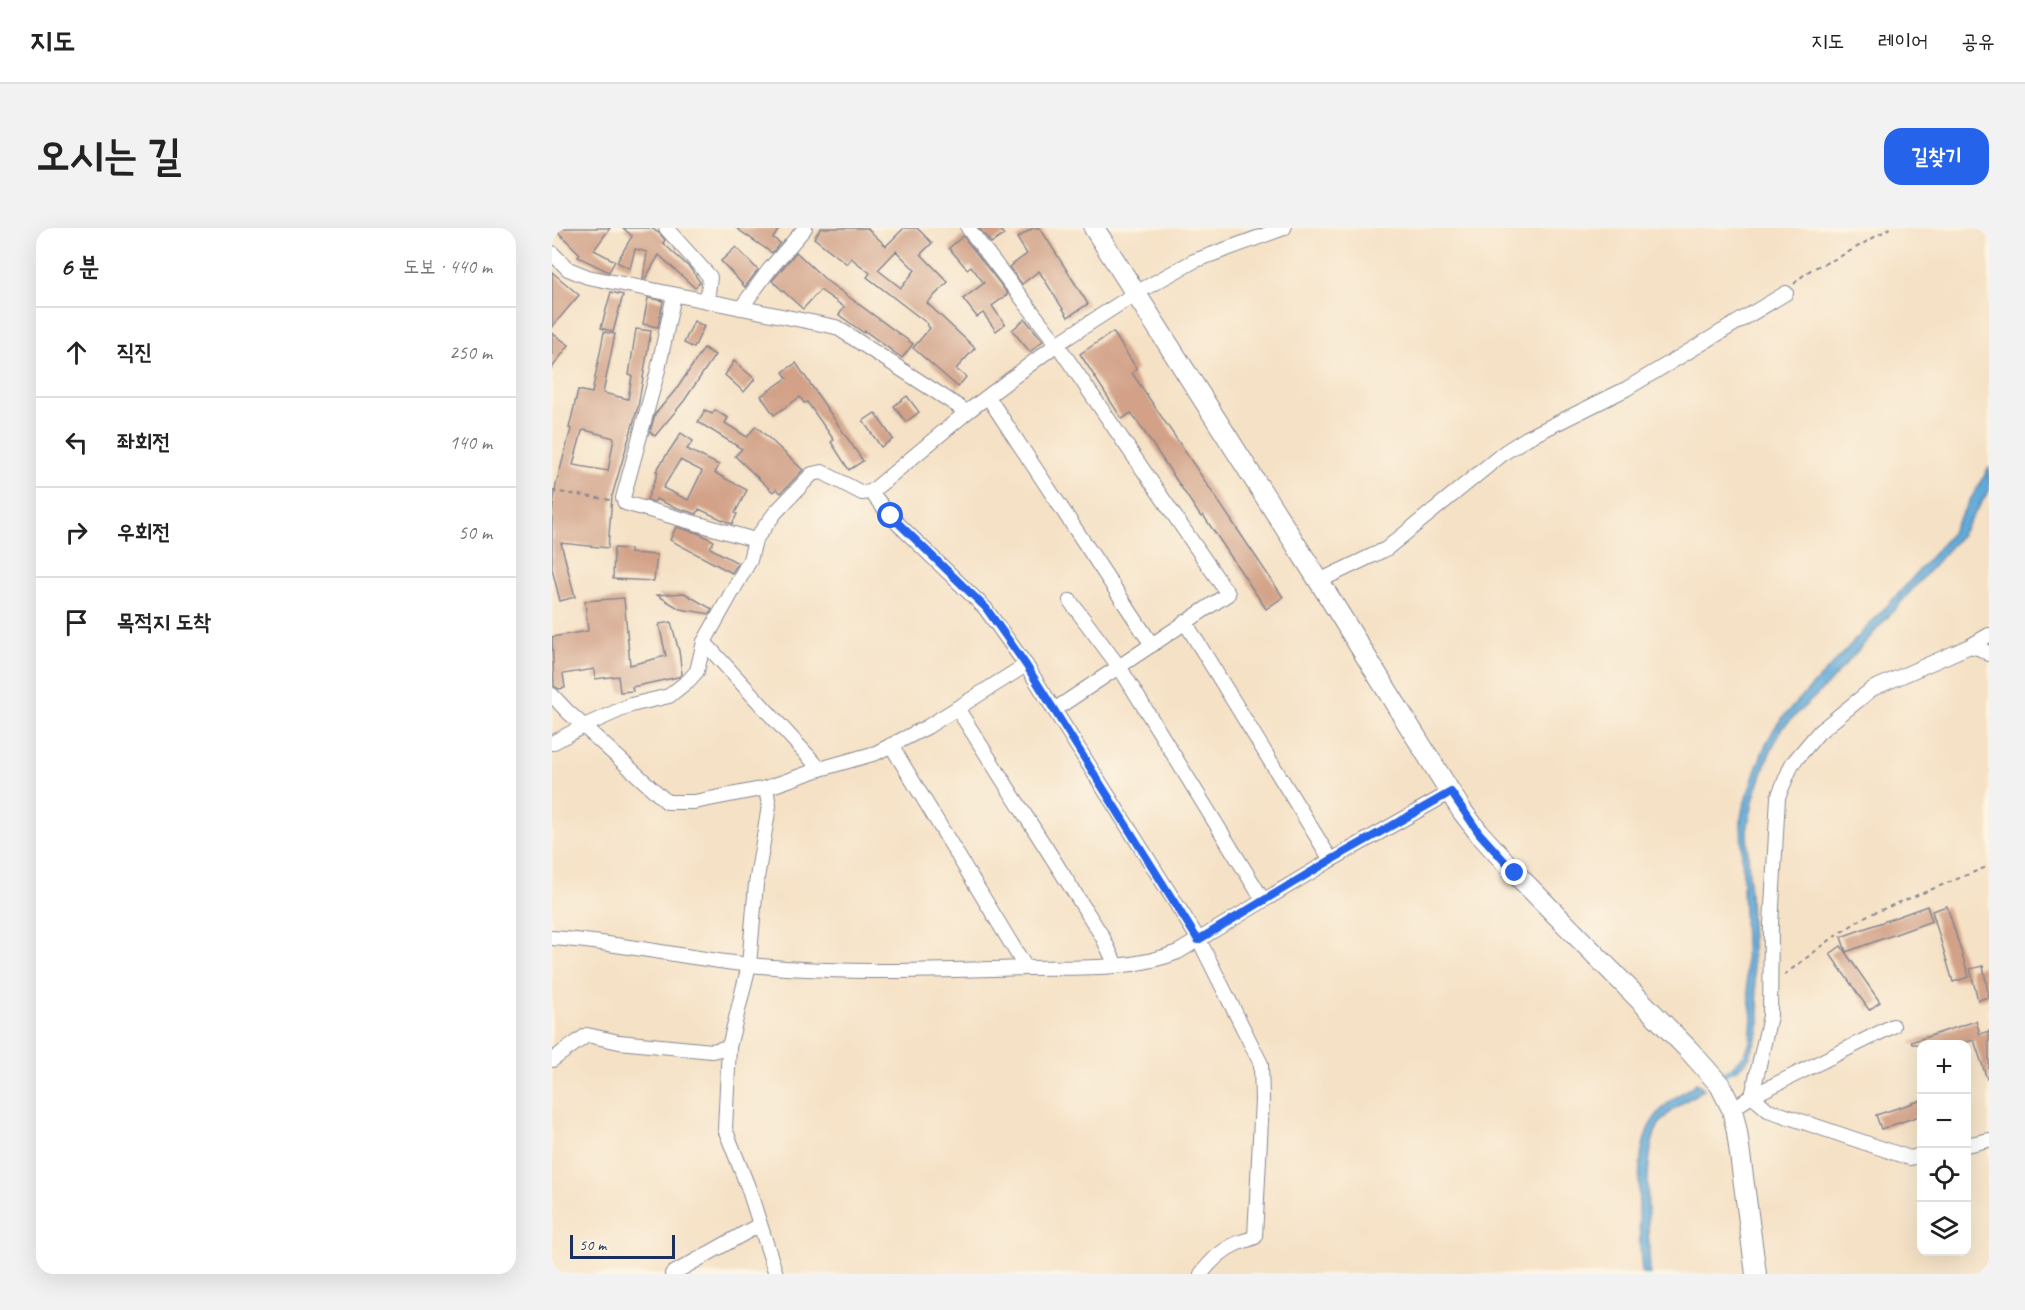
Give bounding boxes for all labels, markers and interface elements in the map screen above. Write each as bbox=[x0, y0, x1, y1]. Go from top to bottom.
text: 지도 bbox=[30, 23, 75, 58]
text: 지도 bbox=[1811, 28, 1845, 54]
text: 레이어 bbox=[1878, 28, 1928, 54]
text: 공유 bbox=[1961, 28, 1995, 54]
button: 길찾기 bbox=[1884, 128, 1989, 185]
text: 오시는 길 bbox=[36, 129, 181, 182]
text: 6 분 bbox=[60, 250, 99, 283]
text: 도보 · 440 m bbox=[403, 254, 492, 279]
icon: ahead bbox=[60, 336, 93, 369]
text: 직진 bbox=[117, 338, 152, 366]
text: 250 m bbox=[449, 340, 492, 365]
icon: left bbox=[60, 426, 93, 459]
text: 좌회전 bbox=[117, 428, 170, 456]
text: 140 m bbox=[449, 430, 492, 455]
route start bbox=[877, 502, 903, 528]
icon: right bbox=[60, 516, 93, 549]
text: 우회전 bbox=[117, 518, 170, 546]
text: 50 m bbox=[458, 520, 492, 545]
icon: arrive bbox=[60, 606, 93, 639]
text: 목적지 도착 bbox=[117, 608, 211, 636]
route end bbox=[1501, 859, 1527, 885]
map controls bbox=[1917, 1040, 1971, 1256]
button: + bbox=[1917, 1040, 1971, 1094]
button: − bbox=[1917, 1094, 1971, 1148]
button: locate bbox=[1917, 1148, 1971, 1202]
button: layers bbox=[1917, 1202, 1971, 1256]
scale bar bbox=[570, 1232, 675, 1260]
text: 50 m bbox=[579, 1235, 606, 1255]

